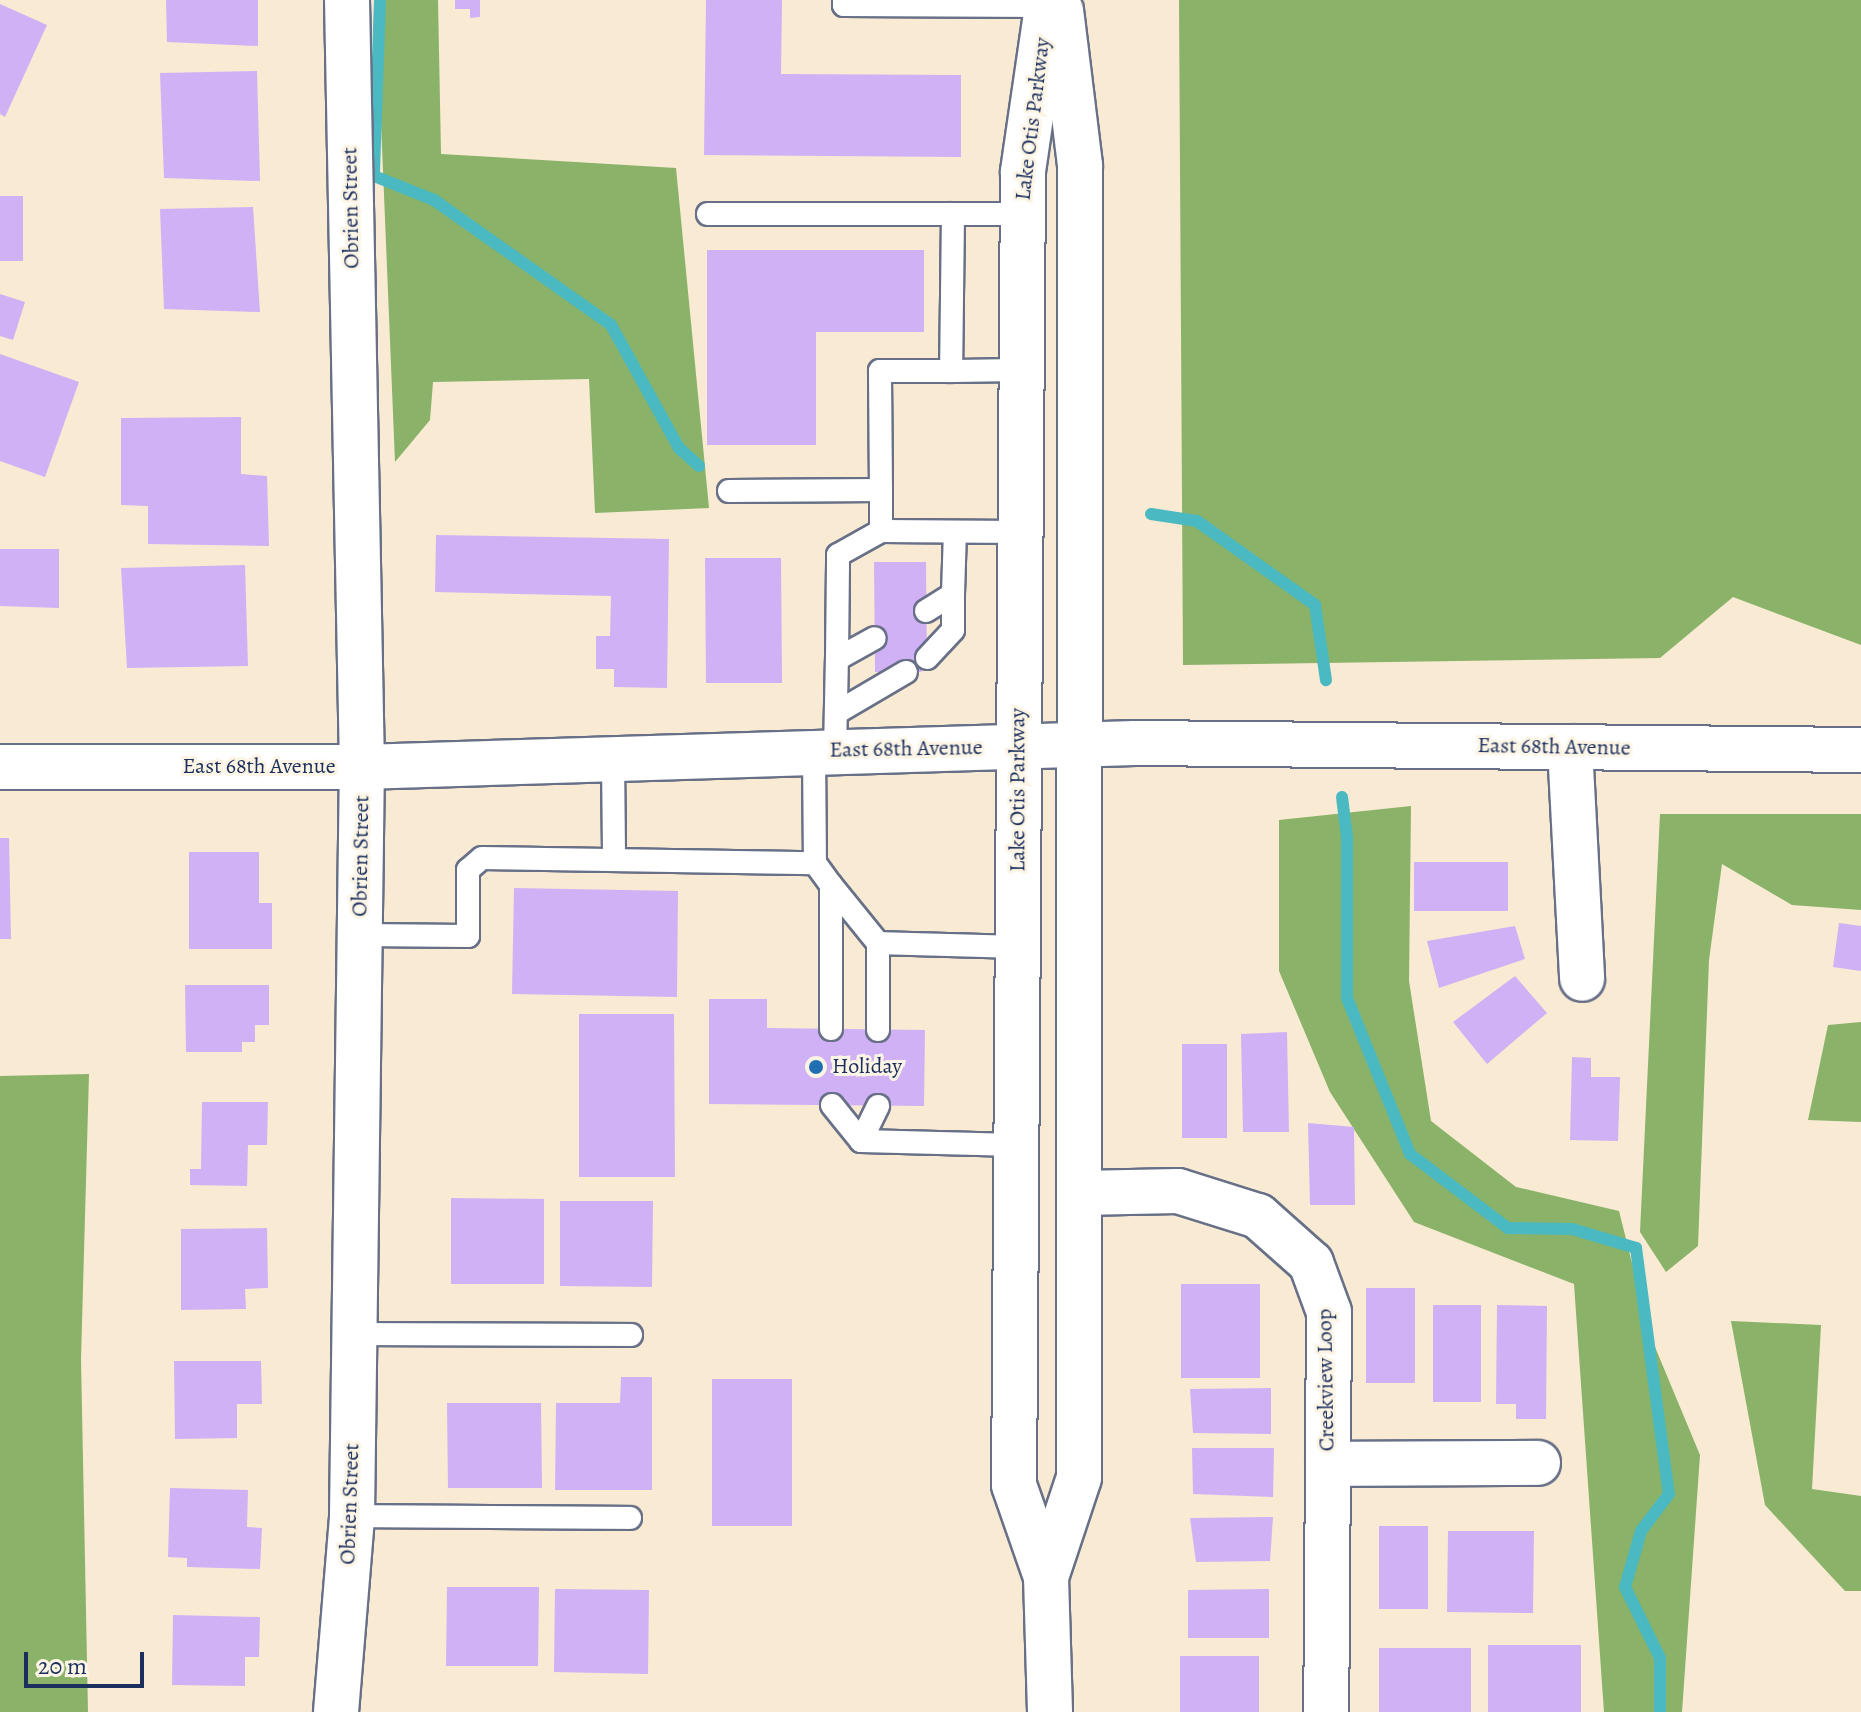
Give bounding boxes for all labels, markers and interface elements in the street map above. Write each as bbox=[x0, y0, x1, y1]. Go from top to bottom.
street label: Lake Otis Parkway bbox=[1010, 36, 1056, 202]
street label: Obrien Street bbox=[337, 147, 365, 269]
street label: Lake Otis Parkway bbox=[1005, 708, 1031, 872]
street label: East 68th Avenue bbox=[1477, 732, 1631, 762]
street label: East 68th Avenue bbox=[829, 734, 983, 764]
street label: East 68th Avenue bbox=[183, 754, 335, 780]
street label: Obrien Street bbox=[347, 795, 375, 917]
place label: Holiday bbox=[832, 1054, 902, 1080]
marker: Holiday bbox=[807, 1058, 825, 1076]
street label: Creekview Loop bbox=[1312, 1308, 1340, 1452]
street label: Obrien Street bbox=[335, 1443, 365, 1565]
scale bar bbox=[28, 1636, 148, 1686]
text: 20 m bbox=[38, 1650, 87, 1682]

